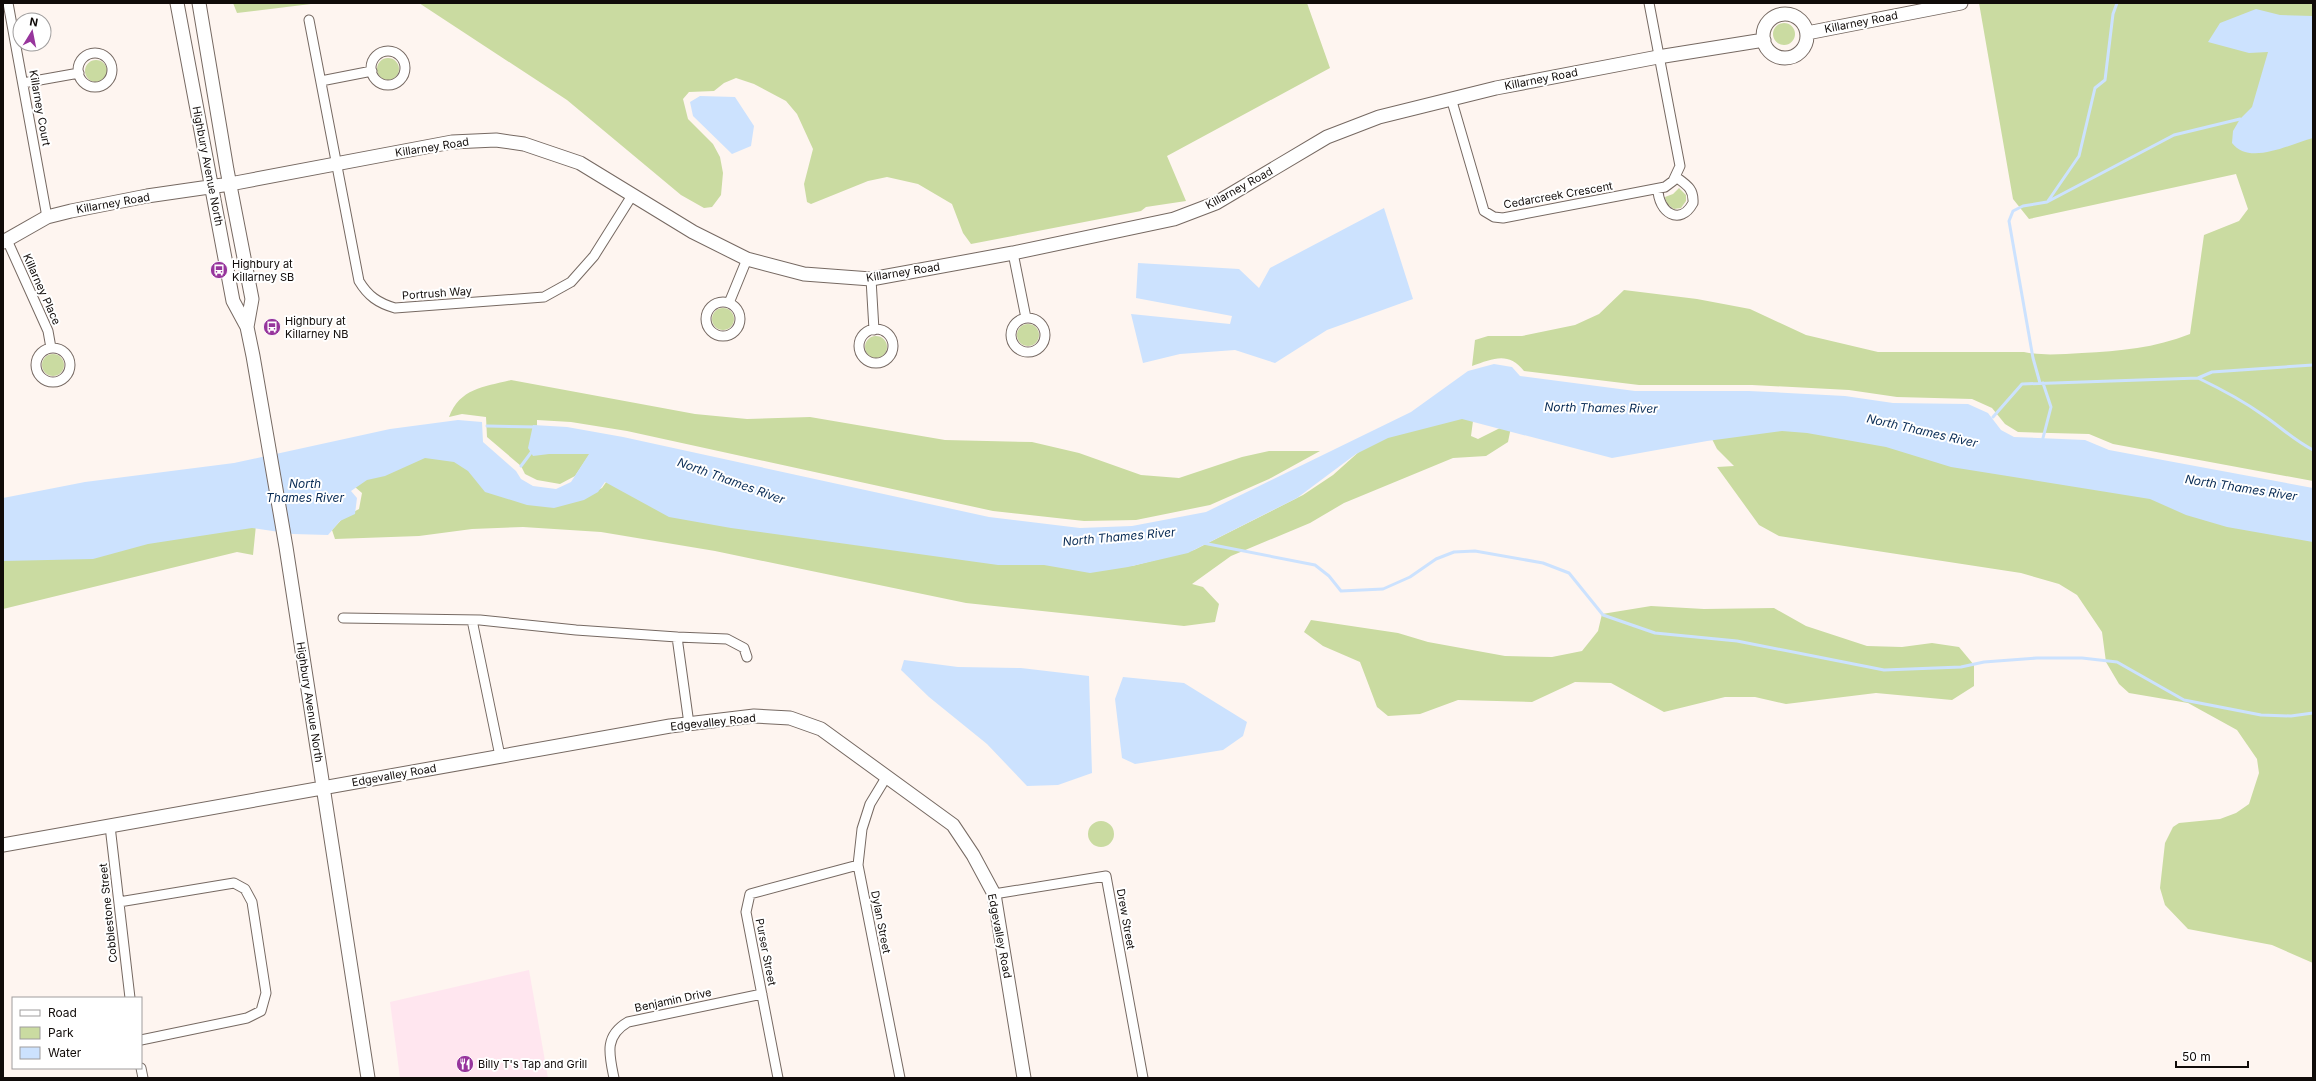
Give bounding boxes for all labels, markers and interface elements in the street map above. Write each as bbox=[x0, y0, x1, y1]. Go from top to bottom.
street label: Killarney Road bbox=[1823, 8, 1899, 36]
north arrow bbox=[12, 12, 52, 52]
text: N bbox=[28, 15, 39, 30]
street label: Killarney Road bbox=[1503, 65, 1579, 93]
street label: Killarney Court bbox=[26, 69, 54, 148]
street label: Highbury Avenue North bbox=[189, 105, 227, 227]
street label: Killarney Road bbox=[394, 134, 470, 160]
street label: Killarney Road bbox=[1203, 164, 1275, 212]
street label: Cedarcreek Crescent bbox=[1502, 178, 1614, 211]
street label: Killarney Road bbox=[75, 190, 151, 216]
street label: Killarney Place bbox=[20, 251, 64, 327]
place label: Highbury at Killarney SB bbox=[232, 257, 294, 284]
street label: Killarney Road bbox=[865, 259, 941, 285]
bus stop icon: Highbury at Killarney SB bbox=[209, 260, 229, 280]
street label: Portrush Way bbox=[402, 284, 472, 302]
place label: Highbury at Killarney NB bbox=[285, 314, 349, 341]
bus stop icon: Highbury at Killarney NB bbox=[262, 317, 282, 337]
water label: North Thames River bbox=[1544, 399, 1658, 416]
water label: North Thames River bbox=[1865, 410, 1979, 451]
water label: North Thames River bbox=[675, 454, 787, 507]
water label: North Thames River bbox=[2184, 471, 2299, 504]
water label: North Thames River bbox=[266, 476, 344, 505]
water label: North Thames River bbox=[1062, 524, 1177, 549]
street label: Highbury Avenue North bbox=[294, 641, 326, 763]
street label: Edgevalley Road bbox=[670, 711, 756, 733]
street label: Edgevalley Road bbox=[350, 761, 438, 789]
street label: Cobblestone Street bbox=[96, 862, 120, 964]
street label: Drew Street bbox=[1114, 888, 1138, 951]
street label: Dylan Street bbox=[868, 889, 894, 955]
street label: Edgevalley Road bbox=[985, 892, 1015, 980]
street label: Purser Street bbox=[753, 917, 779, 987]
street label: Benjamin Drive bbox=[633, 985, 713, 1015]
legend bbox=[12, 997, 142, 1069]
text: Road bbox=[48, 1005, 77, 1020]
text: Park bbox=[48, 1025, 74, 1040]
scale bar bbox=[2176, 1043, 2248, 1069]
text: Water bbox=[48, 1045, 82, 1060]
text: 50 m bbox=[2182, 1049, 2211, 1064]
restaurant icon: Billy T's Tap and Grill bbox=[455, 1054, 475, 1074]
place label: Billy T's Tap and Grill bbox=[478, 1057, 587, 1071]

